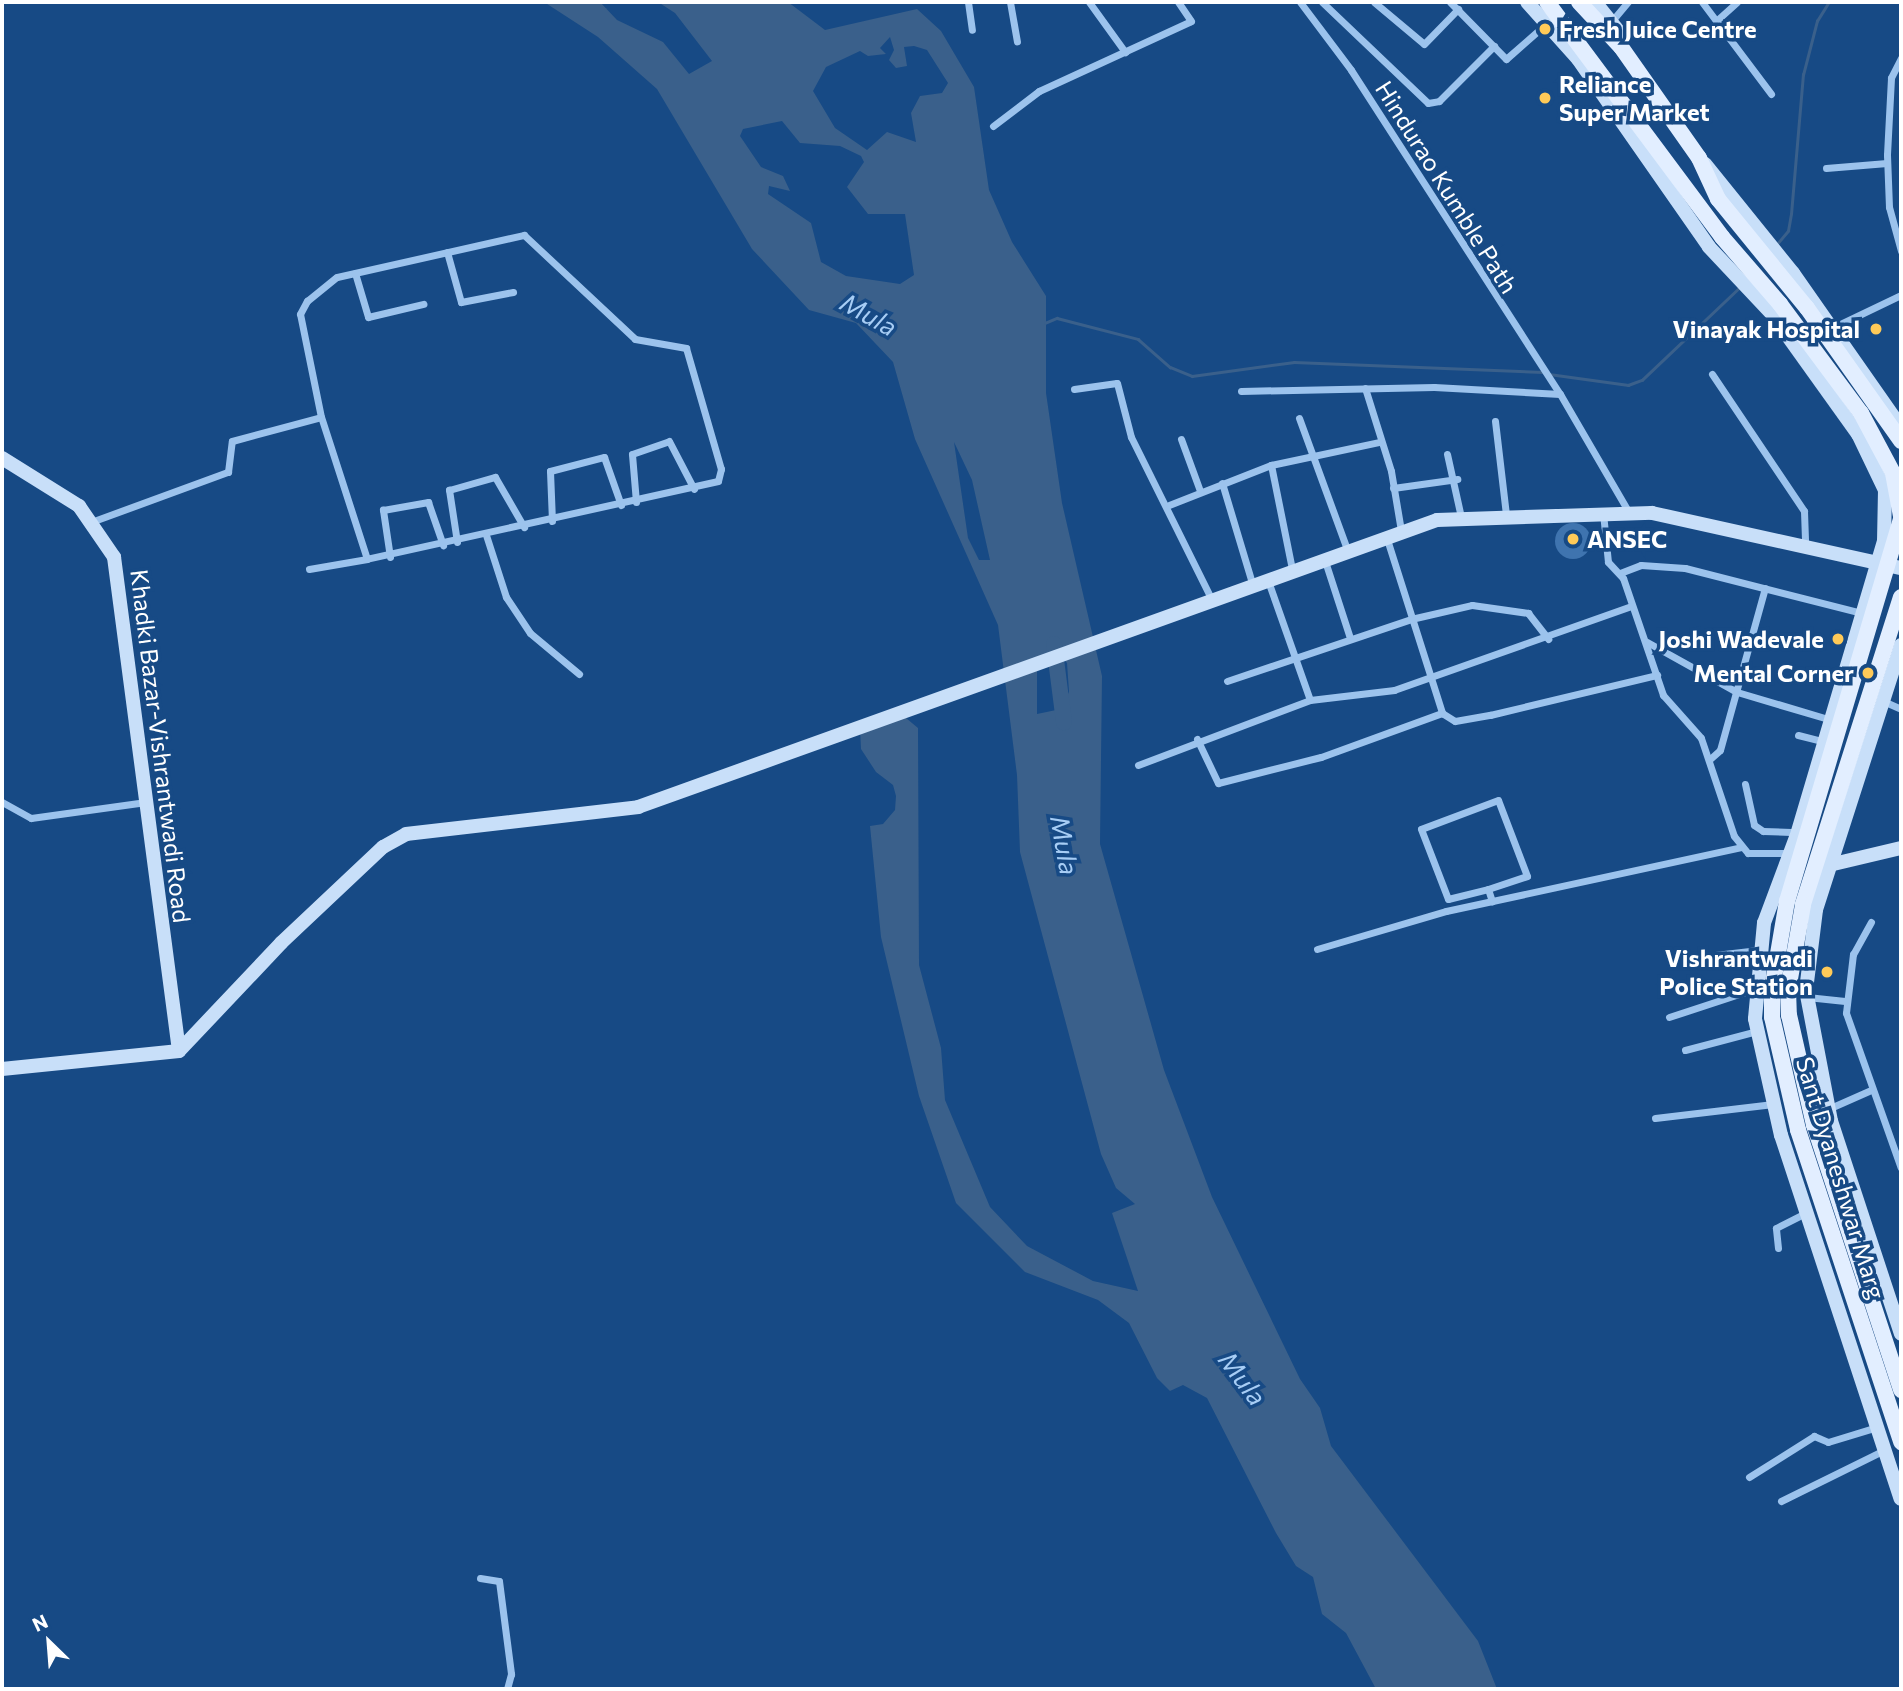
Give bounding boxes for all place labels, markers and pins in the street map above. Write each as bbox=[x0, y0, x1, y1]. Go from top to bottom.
place label: Fresh Juice Centre bbox=[1559, 15, 1757, 43]
marker: Fresh Juice Centre bbox=[1537, 21, 1553, 37]
place label: Reliance Super Market bbox=[1559, 70, 1710, 126]
marker: Reliance Super Market bbox=[1537, 90, 1553, 106]
place label: Vinayak Hospital bbox=[1673, 315, 1860, 343]
marker: Vinayak Hospital bbox=[1866, 319, 1886, 339]
place label: ANSEC bbox=[1587, 525, 1667, 553]
marker: ANSEC bbox=[1565, 531, 1581, 547]
place label: Joshi Wadevale bbox=[1659, 625, 1824, 653]
marker: Joshi Wadevale bbox=[1830, 631, 1846, 647]
place label: Mental Corner bbox=[1694, 659, 1854, 687]
marker: Mental Corner bbox=[1860, 665, 1876, 681]
place label: Vishrantwadi Police Station bbox=[1659, 944, 1813, 1000]
marker: Vishrantwadi Police Station bbox=[1819, 964, 1835, 980]

